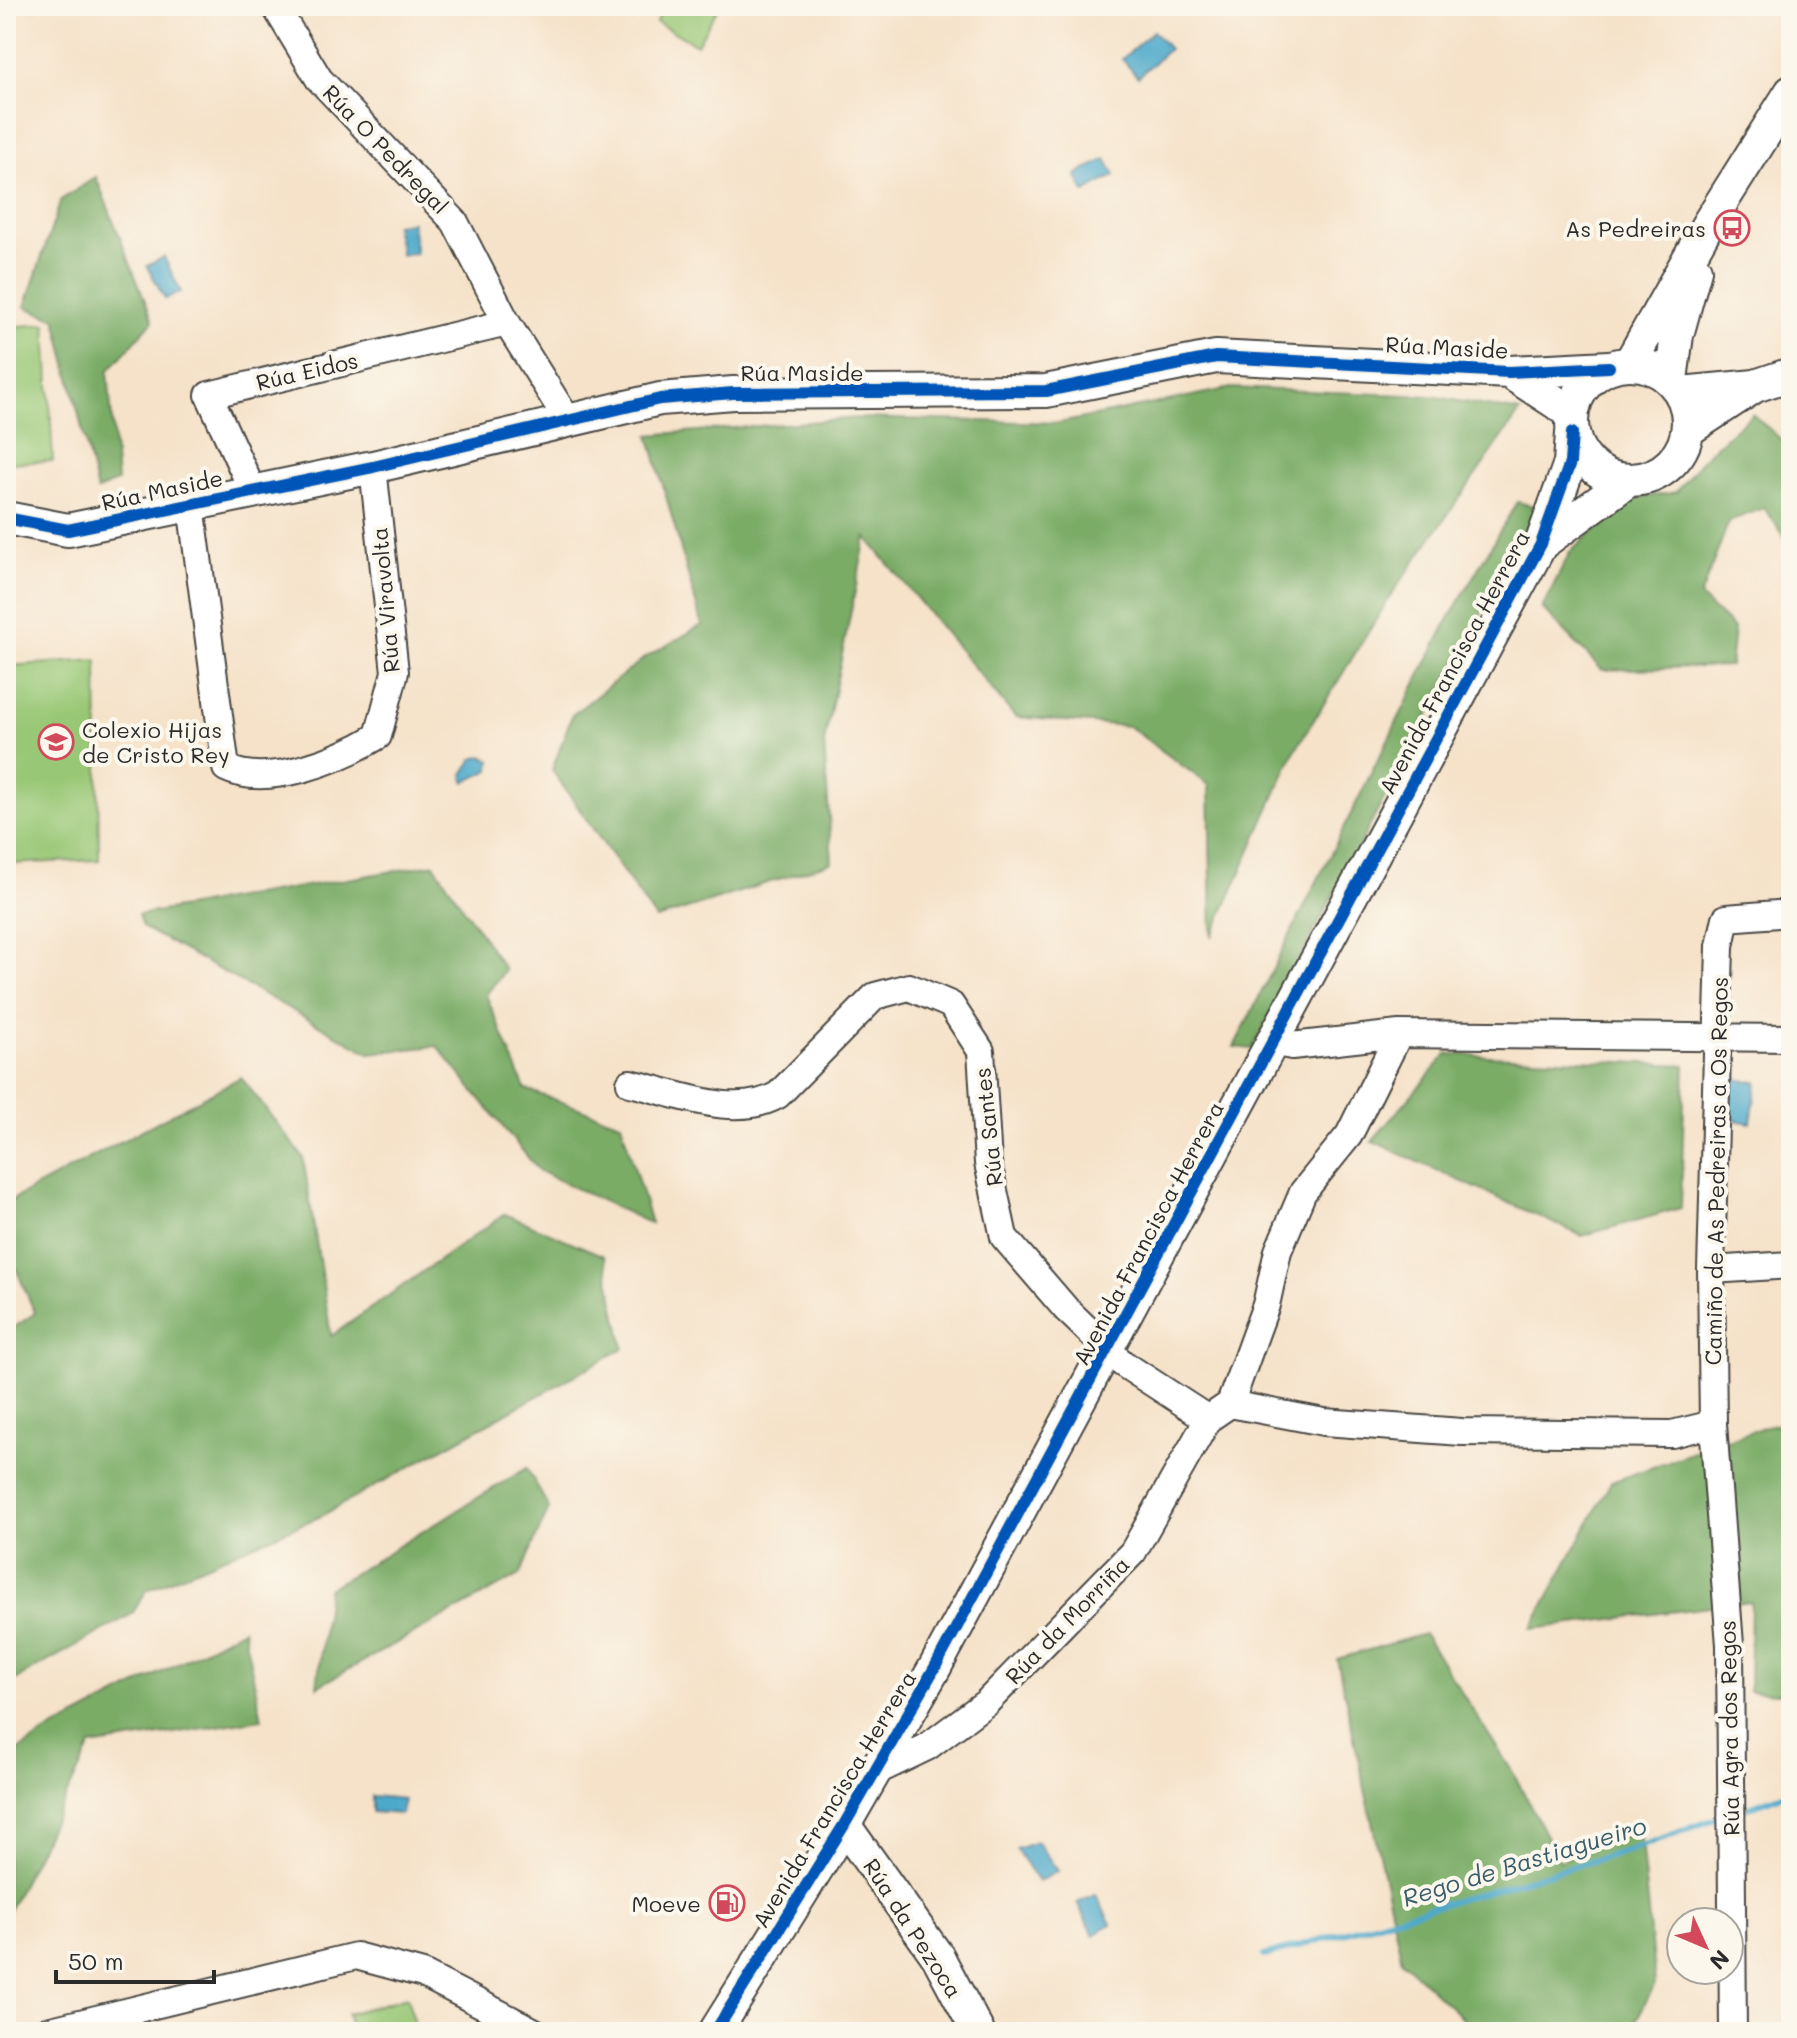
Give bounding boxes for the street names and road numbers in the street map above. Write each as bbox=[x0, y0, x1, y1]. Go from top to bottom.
street label: Rúa O Pedregal bbox=[317, 78, 455, 220]
street label: Rúa Maside bbox=[1385, 329, 1509, 365]
street label: Rúa Eidos bbox=[253, 345, 361, 397]
street label: Rúa Maside bbox=[740, 358, 864, 387]
street label: Rúa Maside bbox=[99, 463, 225, 517]
street label: Avenida Francisca Herrera bbox=[1372, 525, 1536, 799]
street label: Rúa Viravolta bbox=[364, 526, 406, 674]
street label: Camiño de As Pedreiras a Os Regos bbox=[1698, 977, 1734, 1365]
street label: Rúa Santes bbox=[967, 1066, 1009, 1188]
street label: Avenida Francisca Herrera bbox=[1066, 1096, 1230, 1370]
street label: Rúa da Morriña bbox=[999, 1550, 1135, 1690]
street label: Rúa Agra dos Regos bbox=[1713, 1620, 1745, 1836]
street label: Avenida Francisca Herrera bbox=[746, 1665, 922, 1933]
street label: Rúa da Pezoca bbox=[857, 1853, 969, 2003]

